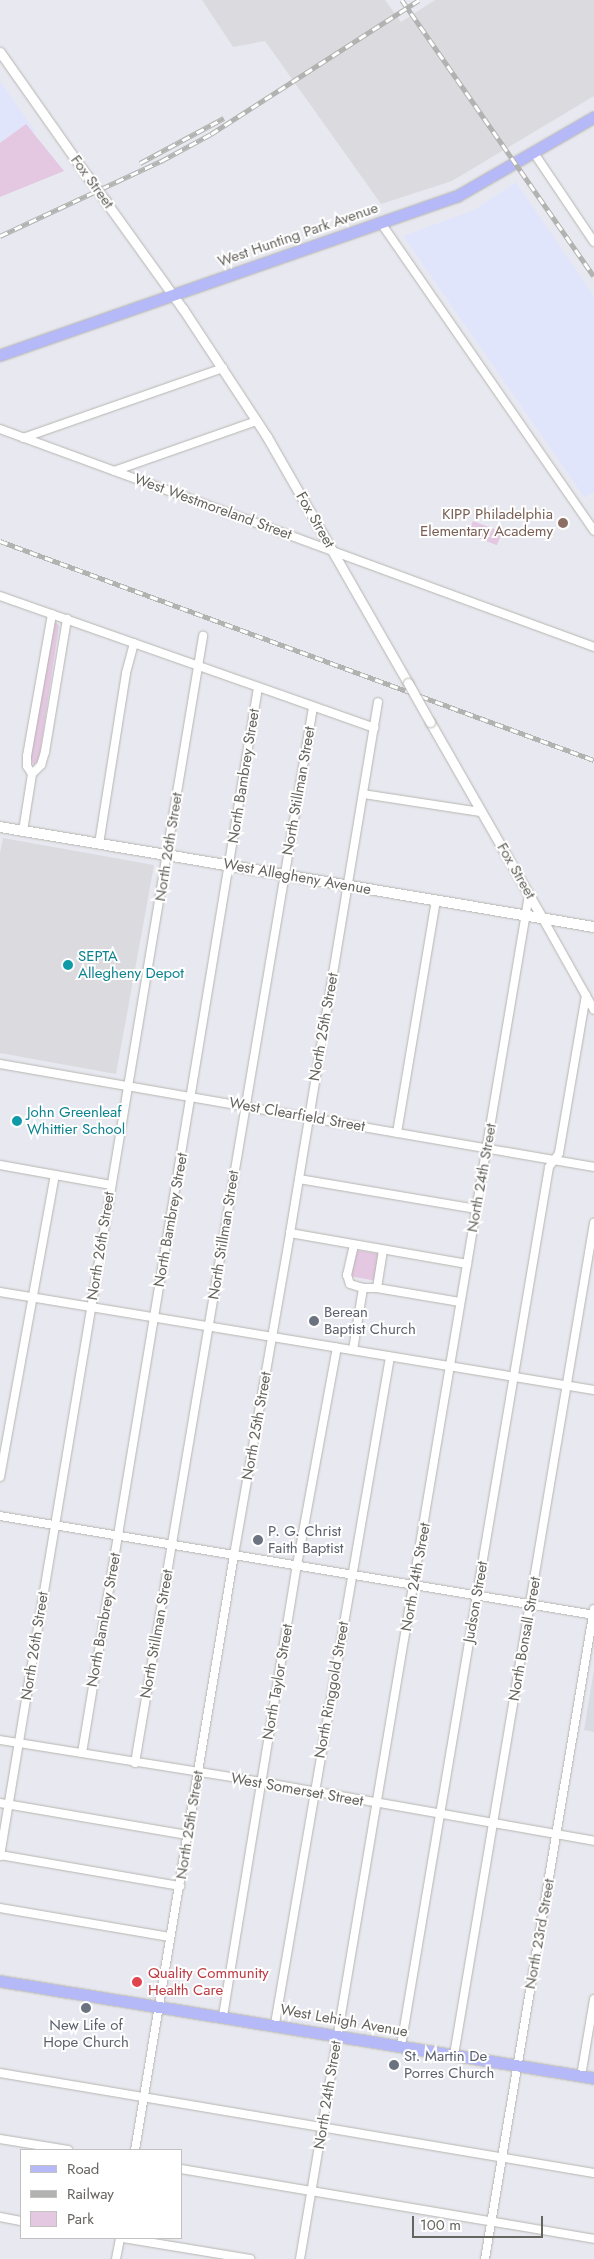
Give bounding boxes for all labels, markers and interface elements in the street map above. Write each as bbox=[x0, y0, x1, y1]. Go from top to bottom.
street label: Fox Street bbox=[67, 152, 117, 212]
street label: West Hunting Park Avenue bbox=[215, 199, 381, 271]
street label: West Westmoreland Street bbox=[132, 470, 294, 544]
street label: Fox Street bbox=[292, 489, 338, 551]
place label: KIPP Philadelphia Elementary Academy bbox=[420, 505, 553, 540]
marker: KIPP Philadelphia Elementary Academy bbox=[557, 517, 569, 529]
street label: North Bambrey Street bbox=[224, 707, 264, 845]
street label: North Stillman Street bbox=[279, 725, 319, 857]
street label: North 26th Street bbox=[152, 791, 186, 903]
street label: Fox Street bbox=[493, 840, 539, 902]
street label: West Allegheny Avenue bbox=[222, 855, 372, 899]
place label: SEPTA Allegheny Depot bbox=[78, 947, 184, 982]
marker: SEPTA Allegheny Depot bbox=[62, 959, 74, 971]
street label: North 25th Street bbox=[306, 971, 342, 1083]
street label: West Clearfield Street bbox=[228, 1094, 366, 1136]
place label: John Greenleaf Whittier School bbox=[27, 1103, 125, 1138]
marker: John Greenleaf Whittier School bbox=[11, 1115, 23, 1127]
street label: North 24th Street bbox=[464, 1122, 500, 1234]
street label: North Bambrey Street bbox=[150, 1151, 192, 1289]
street label: North Stillman Street bbox=[205, 1169, 243, 1301]
street label: North 26th Street bbox=[84, 1190, 118, 1302]
place label: Berean Baptist Church bbox=[324, 1303, 416, 1338]
marker: Berean Baptist Church bbox=[308, 1315, 320, 1327]
street label: North 25th Street bbox=[239, 1370, 275, 1482]
street label: North 24th Street bbox=[398, 1521, 434, 1633]
place label: P. G. Christ Faith Baptist bbox=[268, 1522, 343, 1557]
marker: P. G. Christ Faith Baptist bbox=[252, 1534, 264, 1546]
street label: North Bambrey Street bbox=[83, 1551, 125, 1689]
street label: Judson Street bbox=[460, 1560, 492, 1644]
street label: North Stillman Street bbox=[137, 1568, 177, 1700]
street label: North Bonsall Street bbox=[505, 1575, 545, 1703]
street label: North 26th Street bbox=[18, 1590, 52, 1702]
street label: North Ringgold Street bbox=[311, 1620, 353, 1760]
street label: North Taylor Street bbox=[259, 1623, 297, 1741]
street label: North 25th Street bbox=[173, 1769, 207, 1881]
street label: West Somerset Street bbox=[229, 1769, 365, 1811]
street label: North 23rd Street bbox=[521, 1877, 559, 1991]
place label: Quality Community Health Care bbox=[148, 1964, 269, 1999]
marker: Quality Community Health Care bbox=[130, 1975, 144, 1989]
street label: West Lehigh Avenue bbox=[279, 2001, 409, 2041]
marker: New Life of Hope Church bbox=[80, 2002, 92, 2014]
place label: New Life of Hope Church bbox=[43, 2016, 129, 2051]
street label: North 24th Street bbox=[311, 2039, 345, 2151]
place label: St. Martin De Porres Church bbox=[404, 2047, 494, 2082]
marker: St. Martin De Porres Church bbox=[388, 2059, 400, 2071]
legend bbox=[20, 2149, 182, 2239]
text: Road bbox=[67, 2158, 99, 2180]
text: Railway bbox=[67, 2183, 114, 2205]
scale bar bbox=[414, 2206, 545, 2238]
text: Park bbox=[67, 2208, 94, 2230]
text: 100 m bbox=[420, 2214, 461, 2236]

